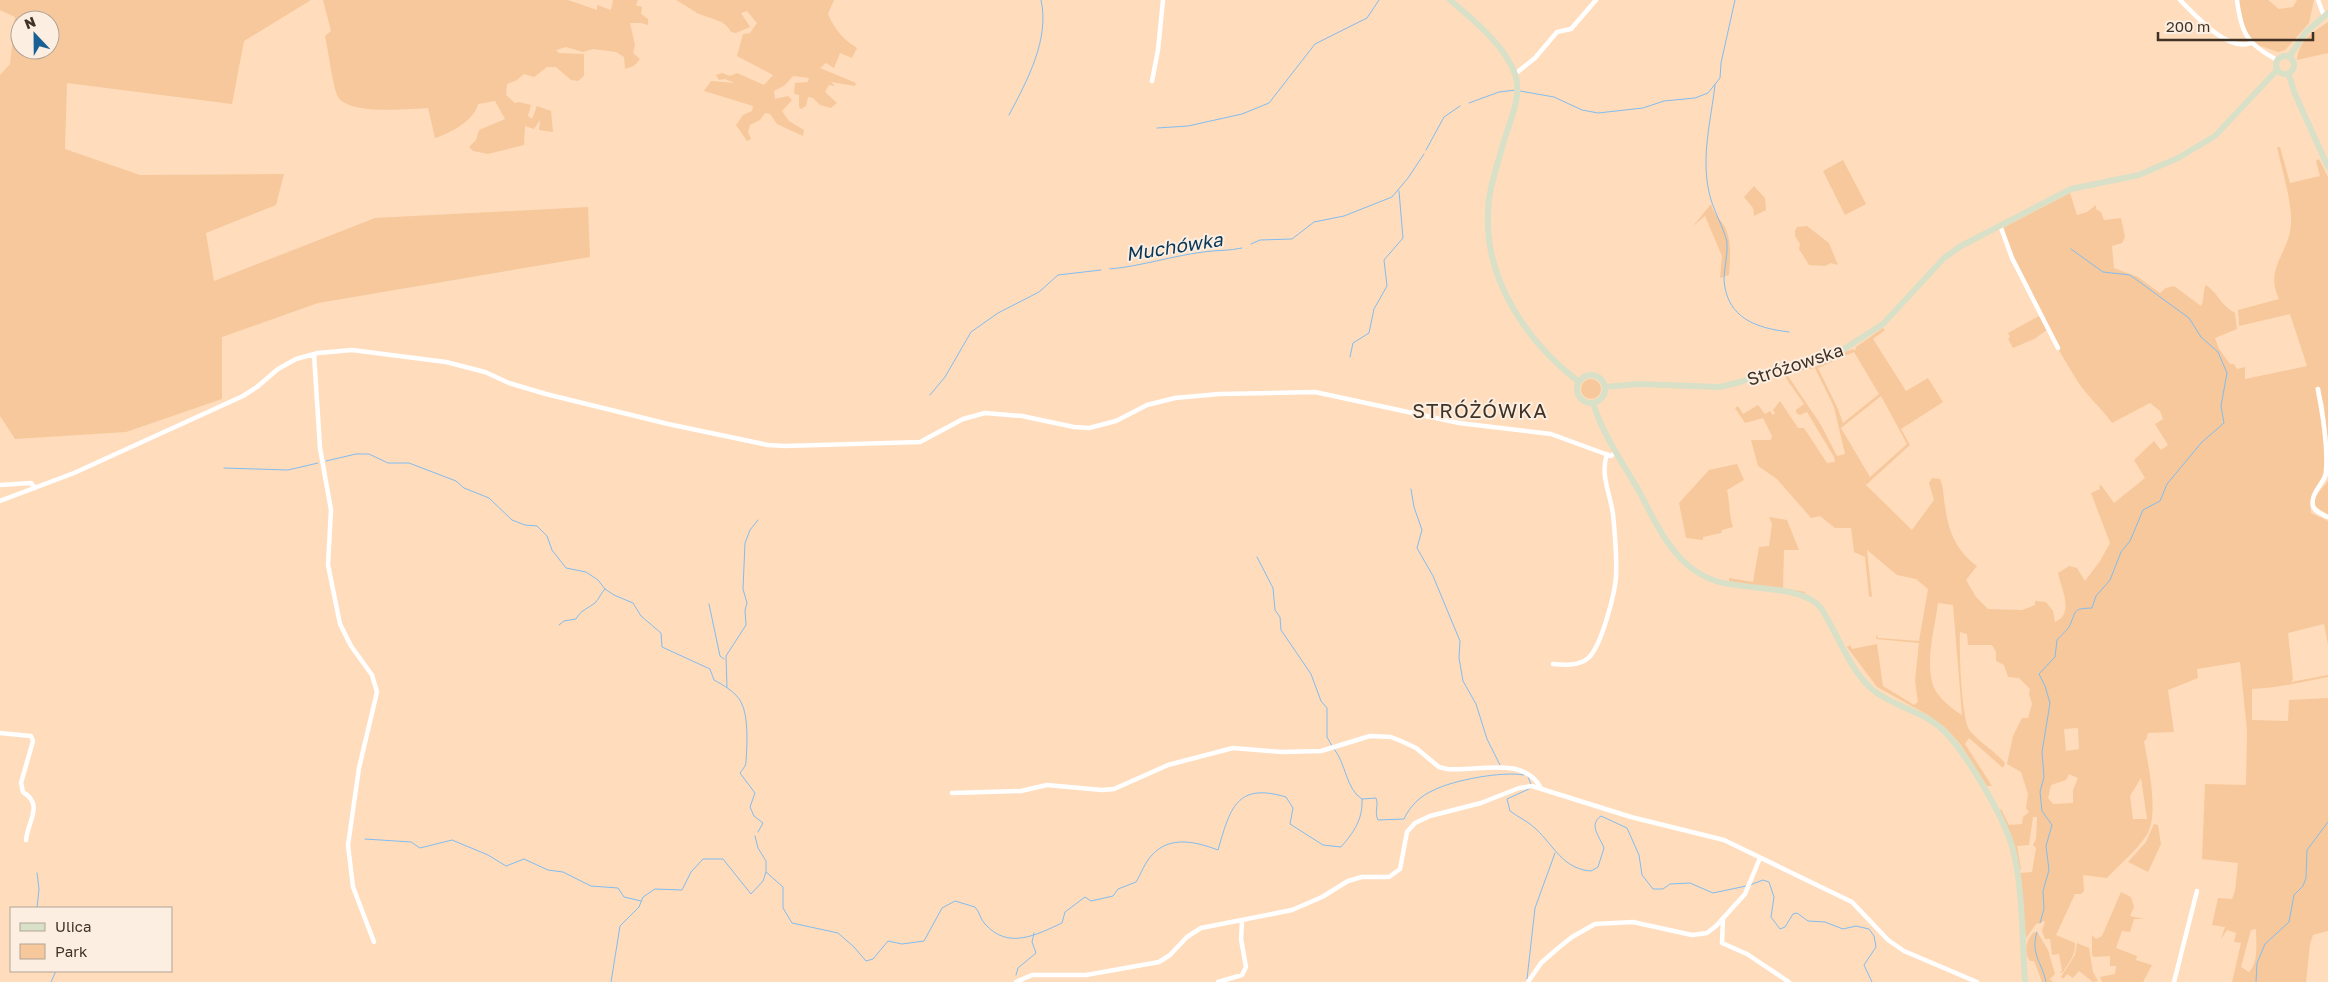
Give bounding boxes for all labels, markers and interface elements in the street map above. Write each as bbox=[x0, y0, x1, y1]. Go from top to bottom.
north arrow bbox=[10, 10, 60, 60]
scale bar bbox=[2158, 10, 2313, 42]
text: N bbox=[22, 13, 38, 32]
text: 200 m bbox=[2166, 17, 2210, 35]
water label: Muchówka bbox=[1124, 227, 1225, 265]
street label: Stróżowska bbox=[1744, 338, 1846, 390]
district label: STRÓŻÓWKA bbox=[1412, 398, 1548, 422]
legend bbox=[10, 907, 172, 972]
text: Ulica bbox=[55, 917, 91, 935]
text: Park bbox=[55, 942, 88, 960]

